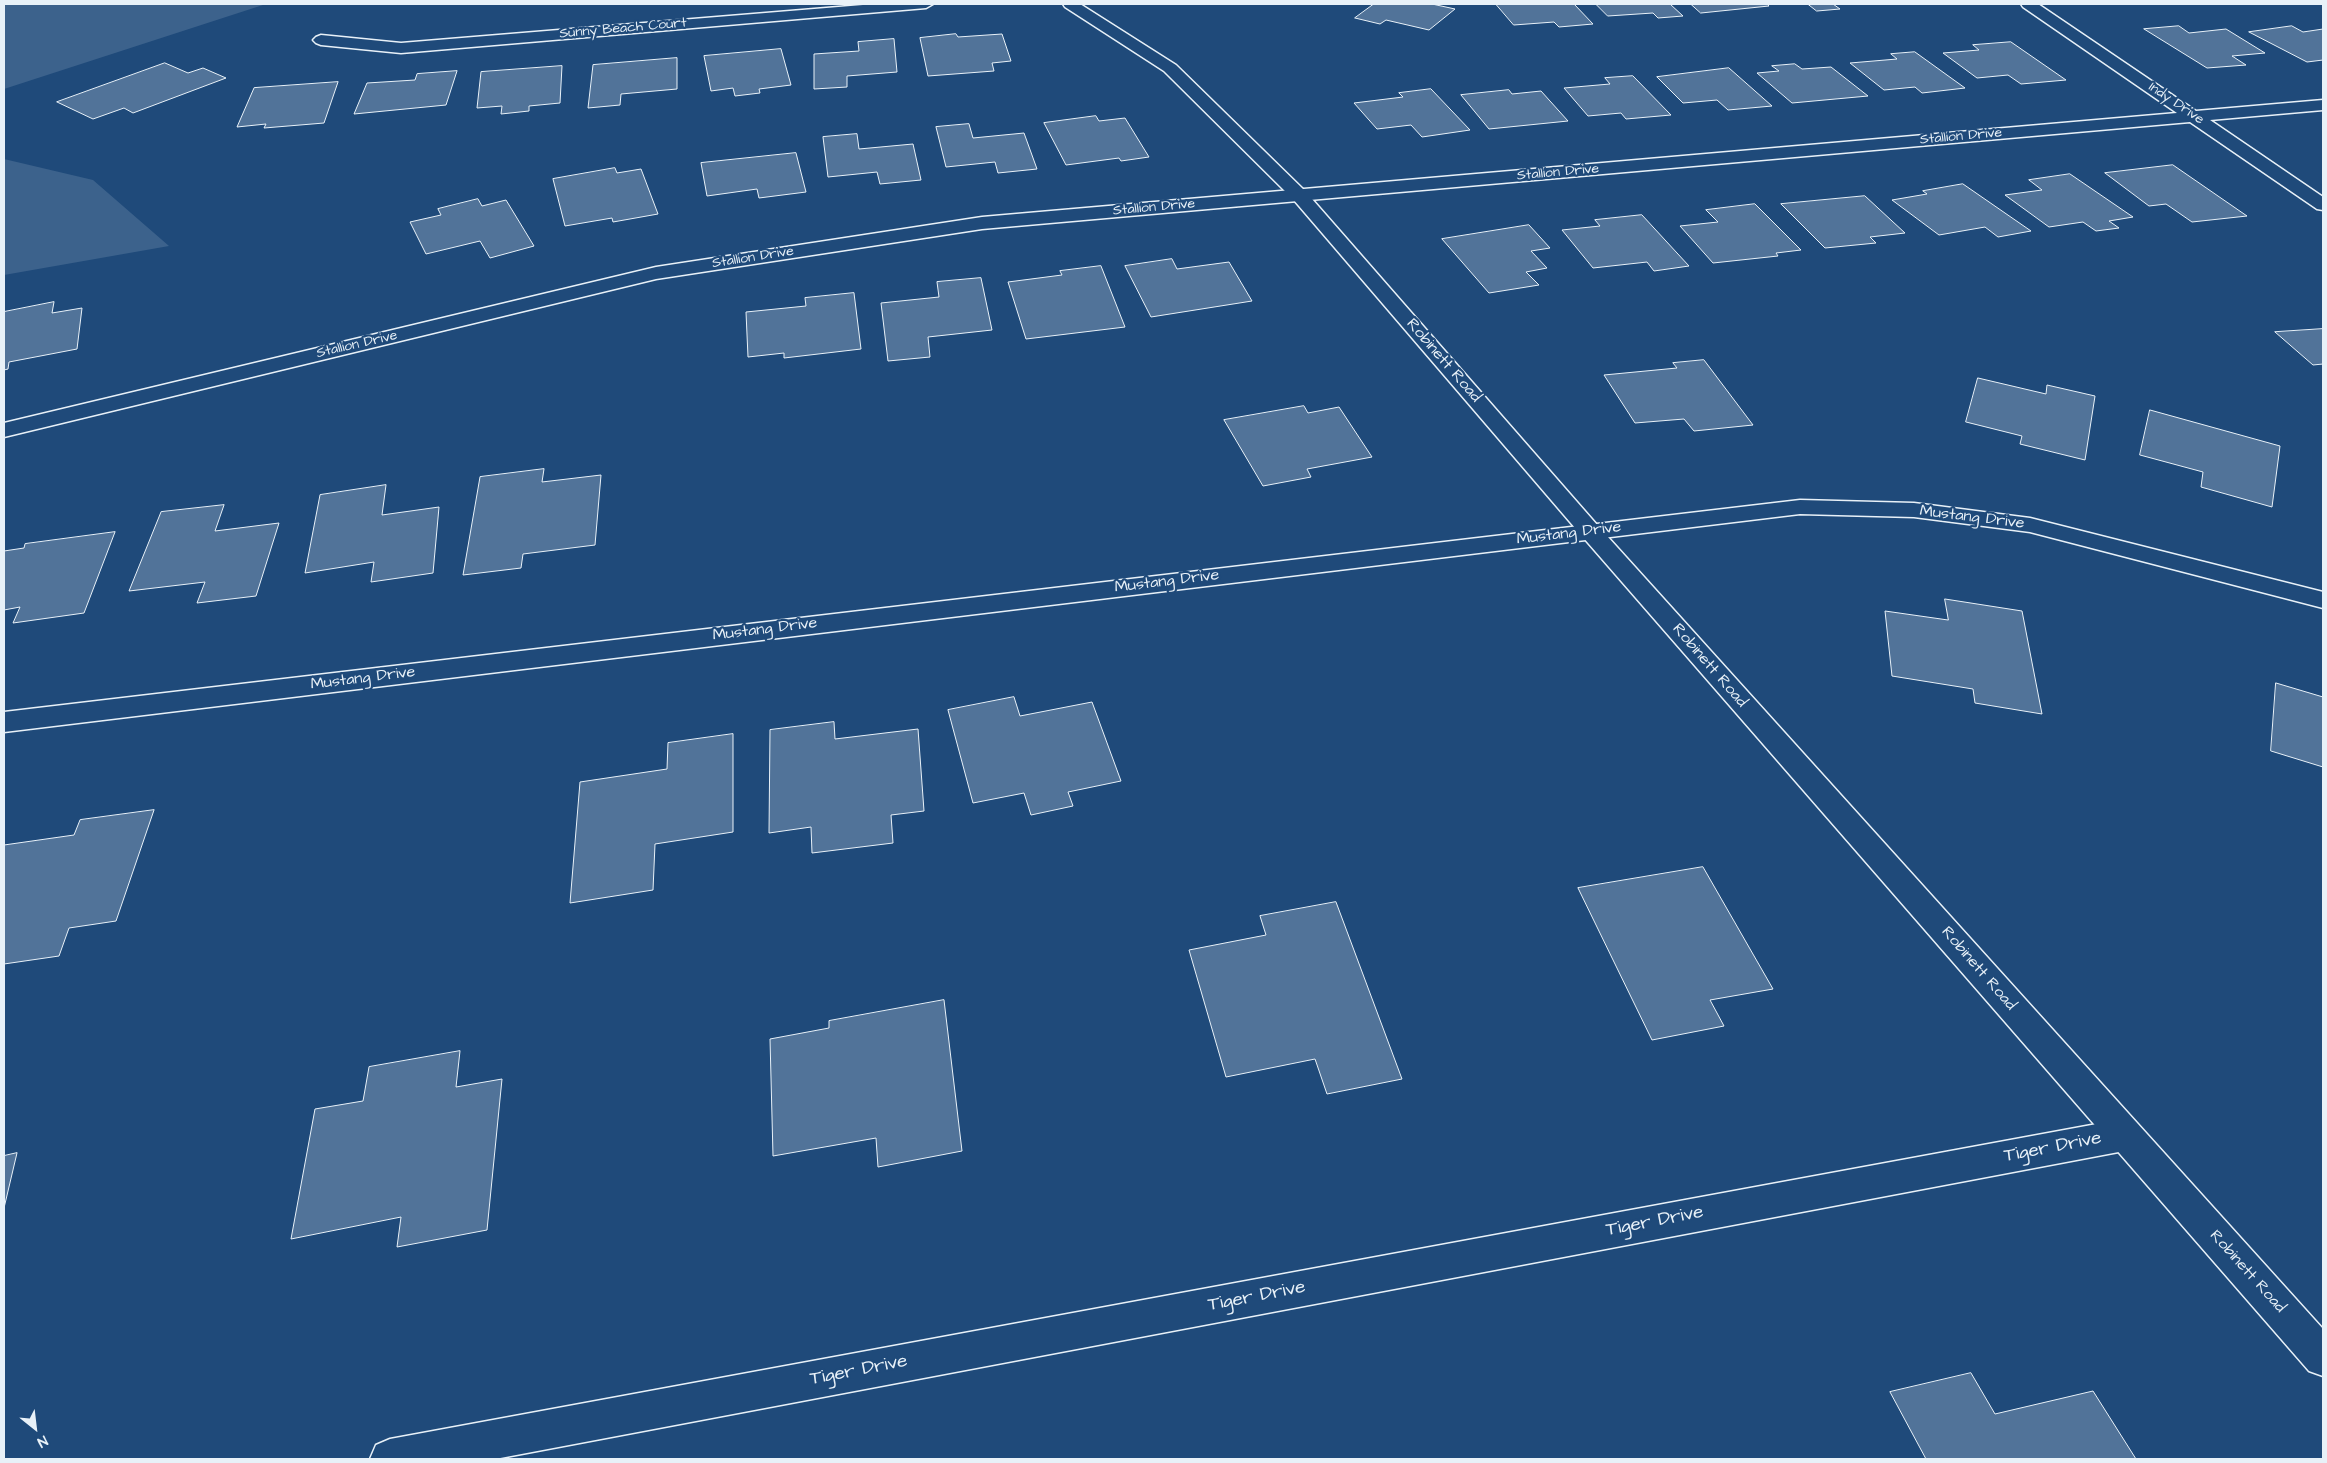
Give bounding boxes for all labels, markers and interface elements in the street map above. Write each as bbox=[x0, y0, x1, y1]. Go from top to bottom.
street label: Sunny Beach Court bbox=[559, 15, 687, 43]
street label: Indy Drive bbox=[2145, 79, 2207, 129]
street label: Stallion Drive bbox=[1919, 125, 2003, 149]
street label: Stallion Drive bbox=[1516, 161, 1600, 185]
street label: Stallion Drive bbox=[1112, 196, 1196, 220]
street label: Stallion Drive bbox=[711, 243, 795, 273]
street label: Robinett Road bbox=[1401, 315, 1485, 407]
street label: Stallion Drive bbox=[315, 328, 399, 362]
street label: Mustang Drive bbox=[1919, 502, 2025, 534]
street label: Mustang Drive bbox=[1516, 518, 1622, 550]
street label: Mustang Drive bbox=[1114, 566, 1220, 598]
street label: Mustang Drive bbox=[712, 614, 818, 646]
street label: Robinett Road bbox=[1667, 620, 1751, 712]
street label: Mustang Drive bbox=[310, 663, 416, 695]
street label: Robinett Road bbox=[1936, 923, 2020, 1015]
street label: Tiger Drive bbox=[2002, 1127, 2104, 1169]
street label: Tiger Drive bbox=[1604, 1201, 1706, 1243]
street label: Robinett Road bbox=[2205, 1227, 2289, 1317]
street label: Tiger Drive bbox=[1206, 1276, 1308, 1318]
street label: Tiger Drive bbox=[808, 1350, 910, 1392]
north arrow bbox=[10, 1403, 60, 1453]
text: N bbox=[34, 1430, 51, 1452]

